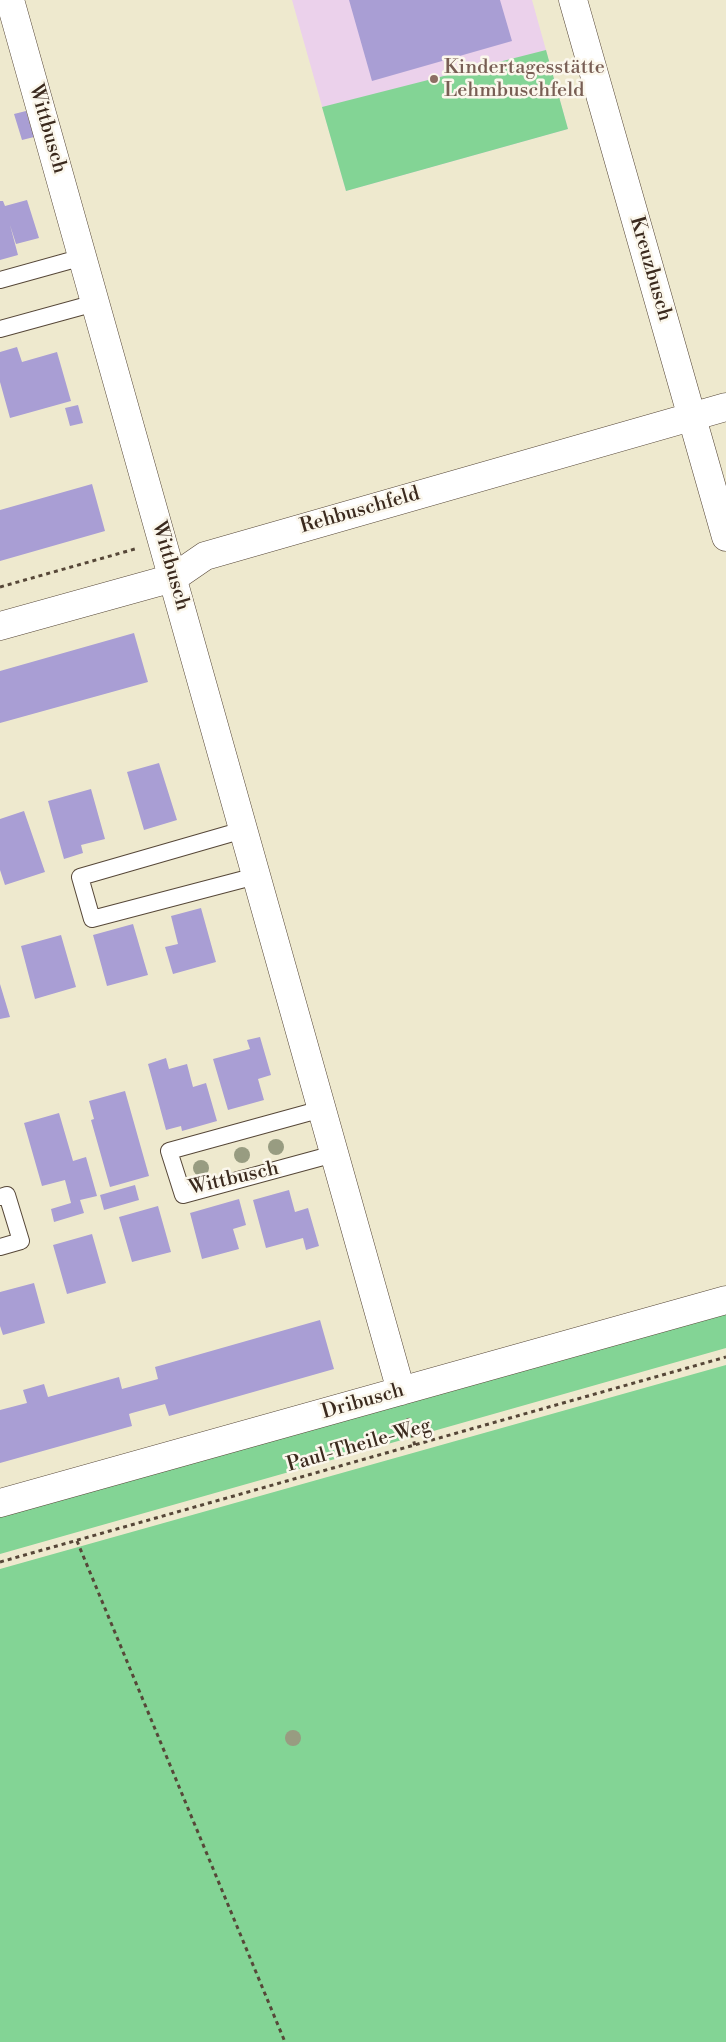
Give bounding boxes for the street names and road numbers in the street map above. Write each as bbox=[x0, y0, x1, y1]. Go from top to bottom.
street label: Wittbusch bbox=[23, 82, 71, 176]
street label: Kreuzbusch bbox=[624, 214, 676, 324]
street label: Rehbuschfeld bbox=[297, 482, 423, 540]
street label: Wittbusch bbox=[146, 519, 194, 613]
street label: Wittbusch bbox=[187, 1157, 281, 1201]
street label: Dribusch bbox=[319, 1379, 407, 1425]
street label: Paul-Theile-Weg bbox=[284, 1414, 434, 1478]

